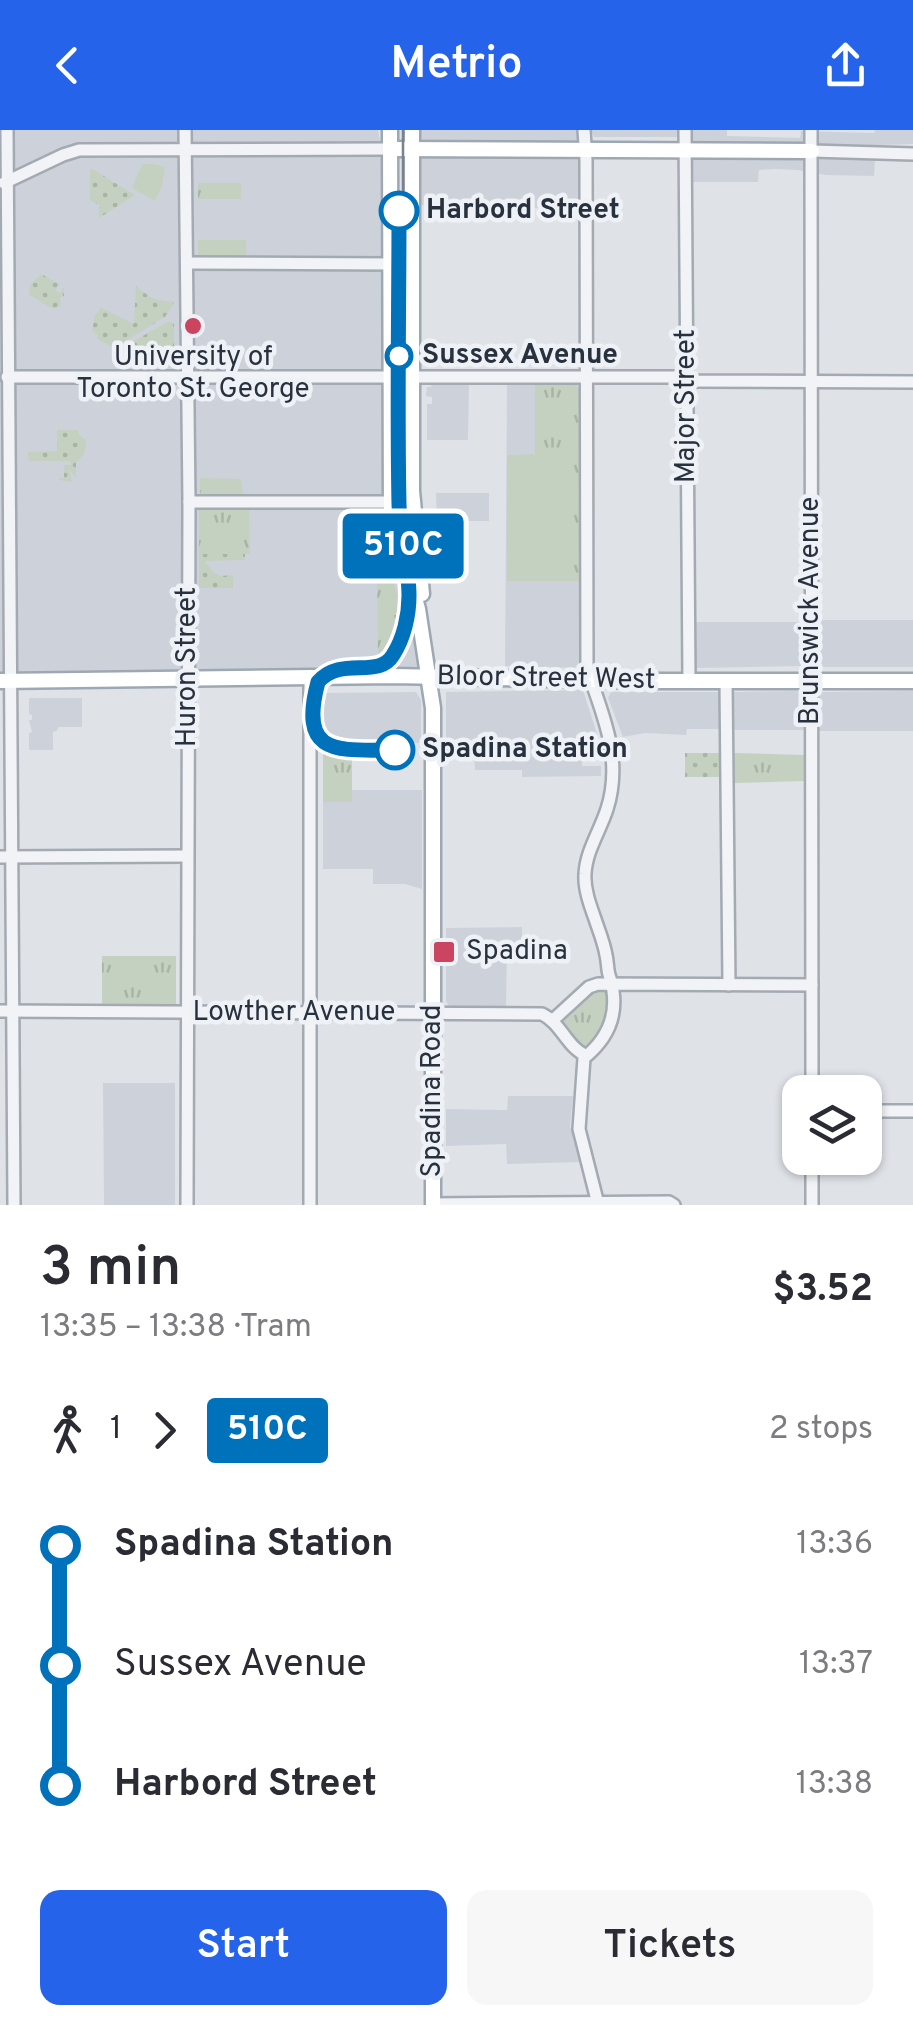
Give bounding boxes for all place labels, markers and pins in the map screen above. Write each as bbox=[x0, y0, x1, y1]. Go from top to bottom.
marker: Harbord Street bbox=[380, 192, 418, 230]
place label: Harbord Street bbox=[426, 193, 620, 229]
marker: University of Toronto St. George bbox=[182, 315, 204, 337]
place label: Sussex Avenue bbox=[422, 338, 618, 374]
place label: University of Toronto St. George bbox=[76, 340, 310, 408]
marker: Sussex Avenue bbox=[386, 343, 412, 369]
marker: Spadina Station bbox=[376, 731, 414, 769]
place label: Spadina Station bbox=[422, 732, 628, 768]
place label: Spadina bbox=[466, 934, 568, 970]
marker: Spadina bbox=[431, 939, 457, 965]

